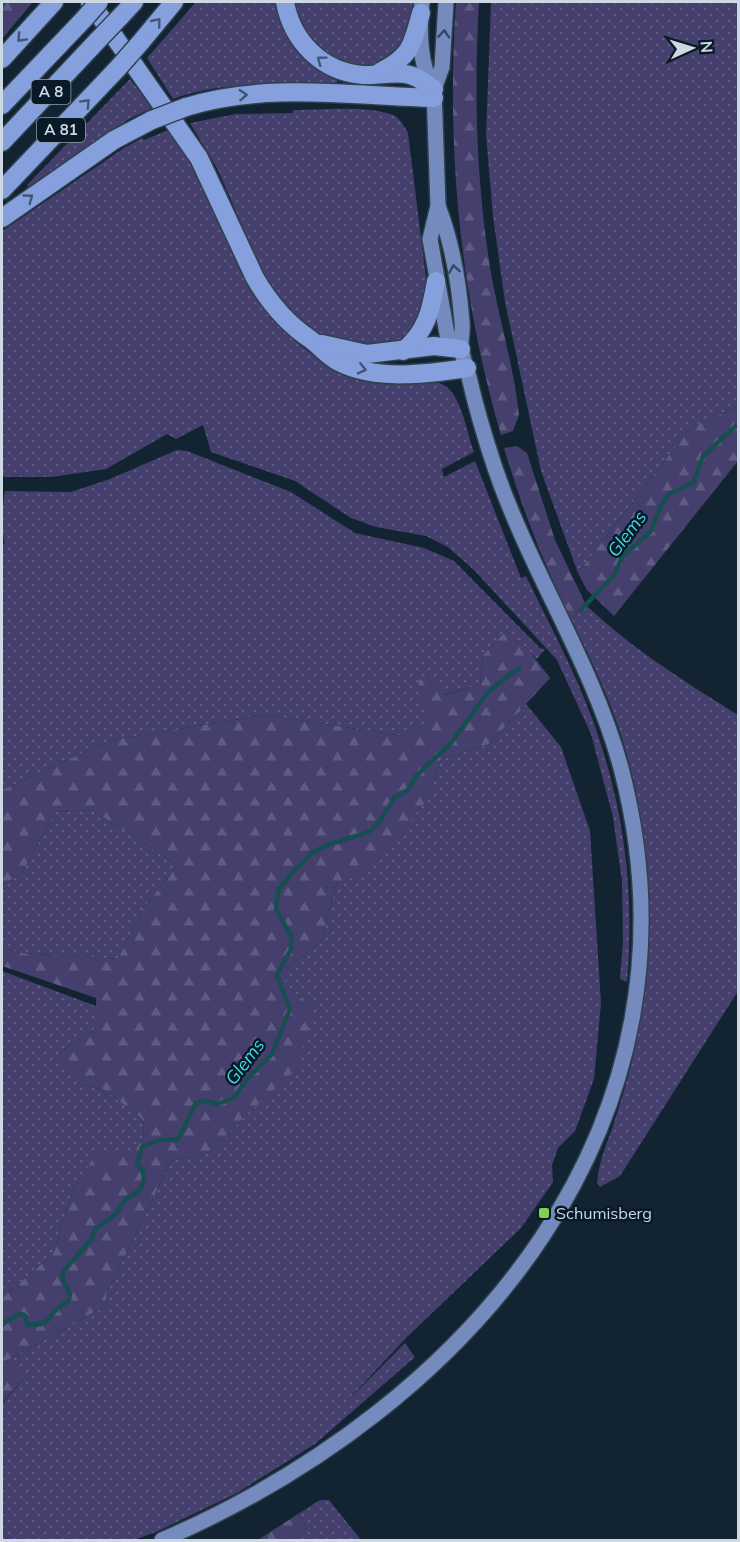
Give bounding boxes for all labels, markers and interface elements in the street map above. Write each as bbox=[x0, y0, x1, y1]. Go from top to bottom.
one-way arrow bbox=[150, 18, 161, 29]
north arrow bbox=[662, 18, 722, 78]
one-way arrow bbox=[437, 30, 450, 39]
one-way arrow bbox=[17, 32, 28, 42]
text: N bbox=[697, 40, 717, 54]
one-way arrow bbox=[317, 56, 328, 67]
road number: A 8 bbox=[32, 80, 70, 104]
one-way arrow bbox=[239, 89, 248, 102]
one-way arrow bbox=[79, 99, 90, 109]
road number: A 81 bbox=[37, 118, 85, 142]
one-way arrow bbox=[23, 194, 34, 205]
one-way arrow bbox=[448, 264, 461, 274]
one-way arrow bbox=[356, 362, 366, 375]
water label: Glems bbox=[602, 506, 651, 561]
water label: Glems bbox=[220, 1034, 269, 1089]
place label: Schumisberg bbox=[556, 1203, 652, 1223]
marker: Schumisberg bbox=[537, 1206, 551, 1220]

